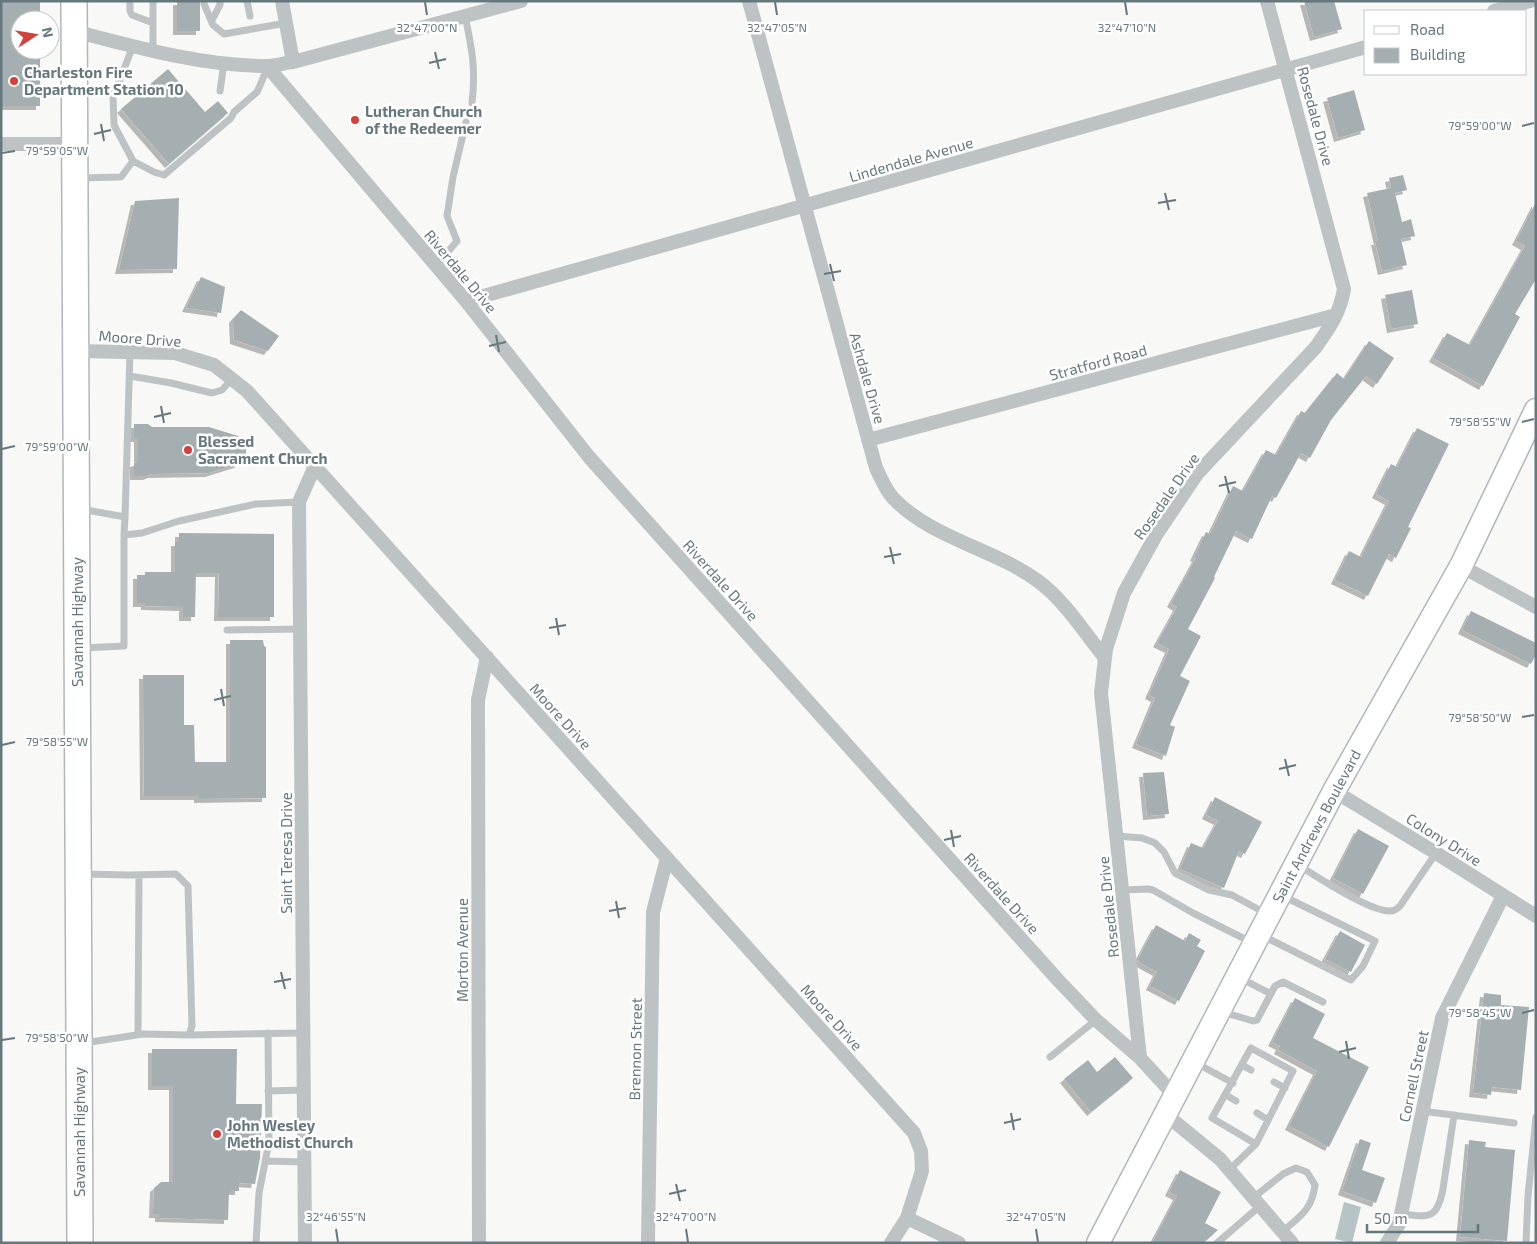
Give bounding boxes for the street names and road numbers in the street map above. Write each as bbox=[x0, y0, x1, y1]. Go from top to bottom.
street label: Rosedale Drive bbox=[1294, 65, 1338, 167]
street label: Lindendale Avenue bbox=[847, 133, 975, 185]
street label: Riverdale Drive bbox=[421, 226, 501, 316]
street label: Moore Drive bbox=[98, 326, 182, 350]
street label: Ashdale Drive bbox=[846, 330, 890, 426]
street label: Stratford Road bbox=[1047, 340, 1149, 384]
street label: Rosedale Drive bbox=[1129, 449, 1203, 543]
street label: Riverdale Drive bbox=[680, 536, 762, 624]
street label: Savannah Highway bbox=[68, 557, 86, 687]
street label: Moore Drive bbox=[527, 679, 595, 753]
street label: Saint Andrews Boulevard bbox=[1268, 746, 1364, 906]
street label: Saint Teresa Drive bbox=[277, 792, 295, 914]
street label: Colony Drive bbox=[1403, 809, 1485, 869]
street label: Riverdale Drive bbox=[961, 849, 1043, 937]
street label: Rosedale Drive bbox=[1094, 855, 1122, 959]
street label: Morton Avenue bbox=[453, 898, 471, 1002]
street label: Moore Drive bbox=[798, 980, 866, 1054]
street label: Brennon Street bbox=[625, 997, 645, 1101]
street label: Cornell Street bbox=[1394, 1028, 1432, 1124]
street label: Savannah Highway bbox=[70, 1067, 88, 1197]

